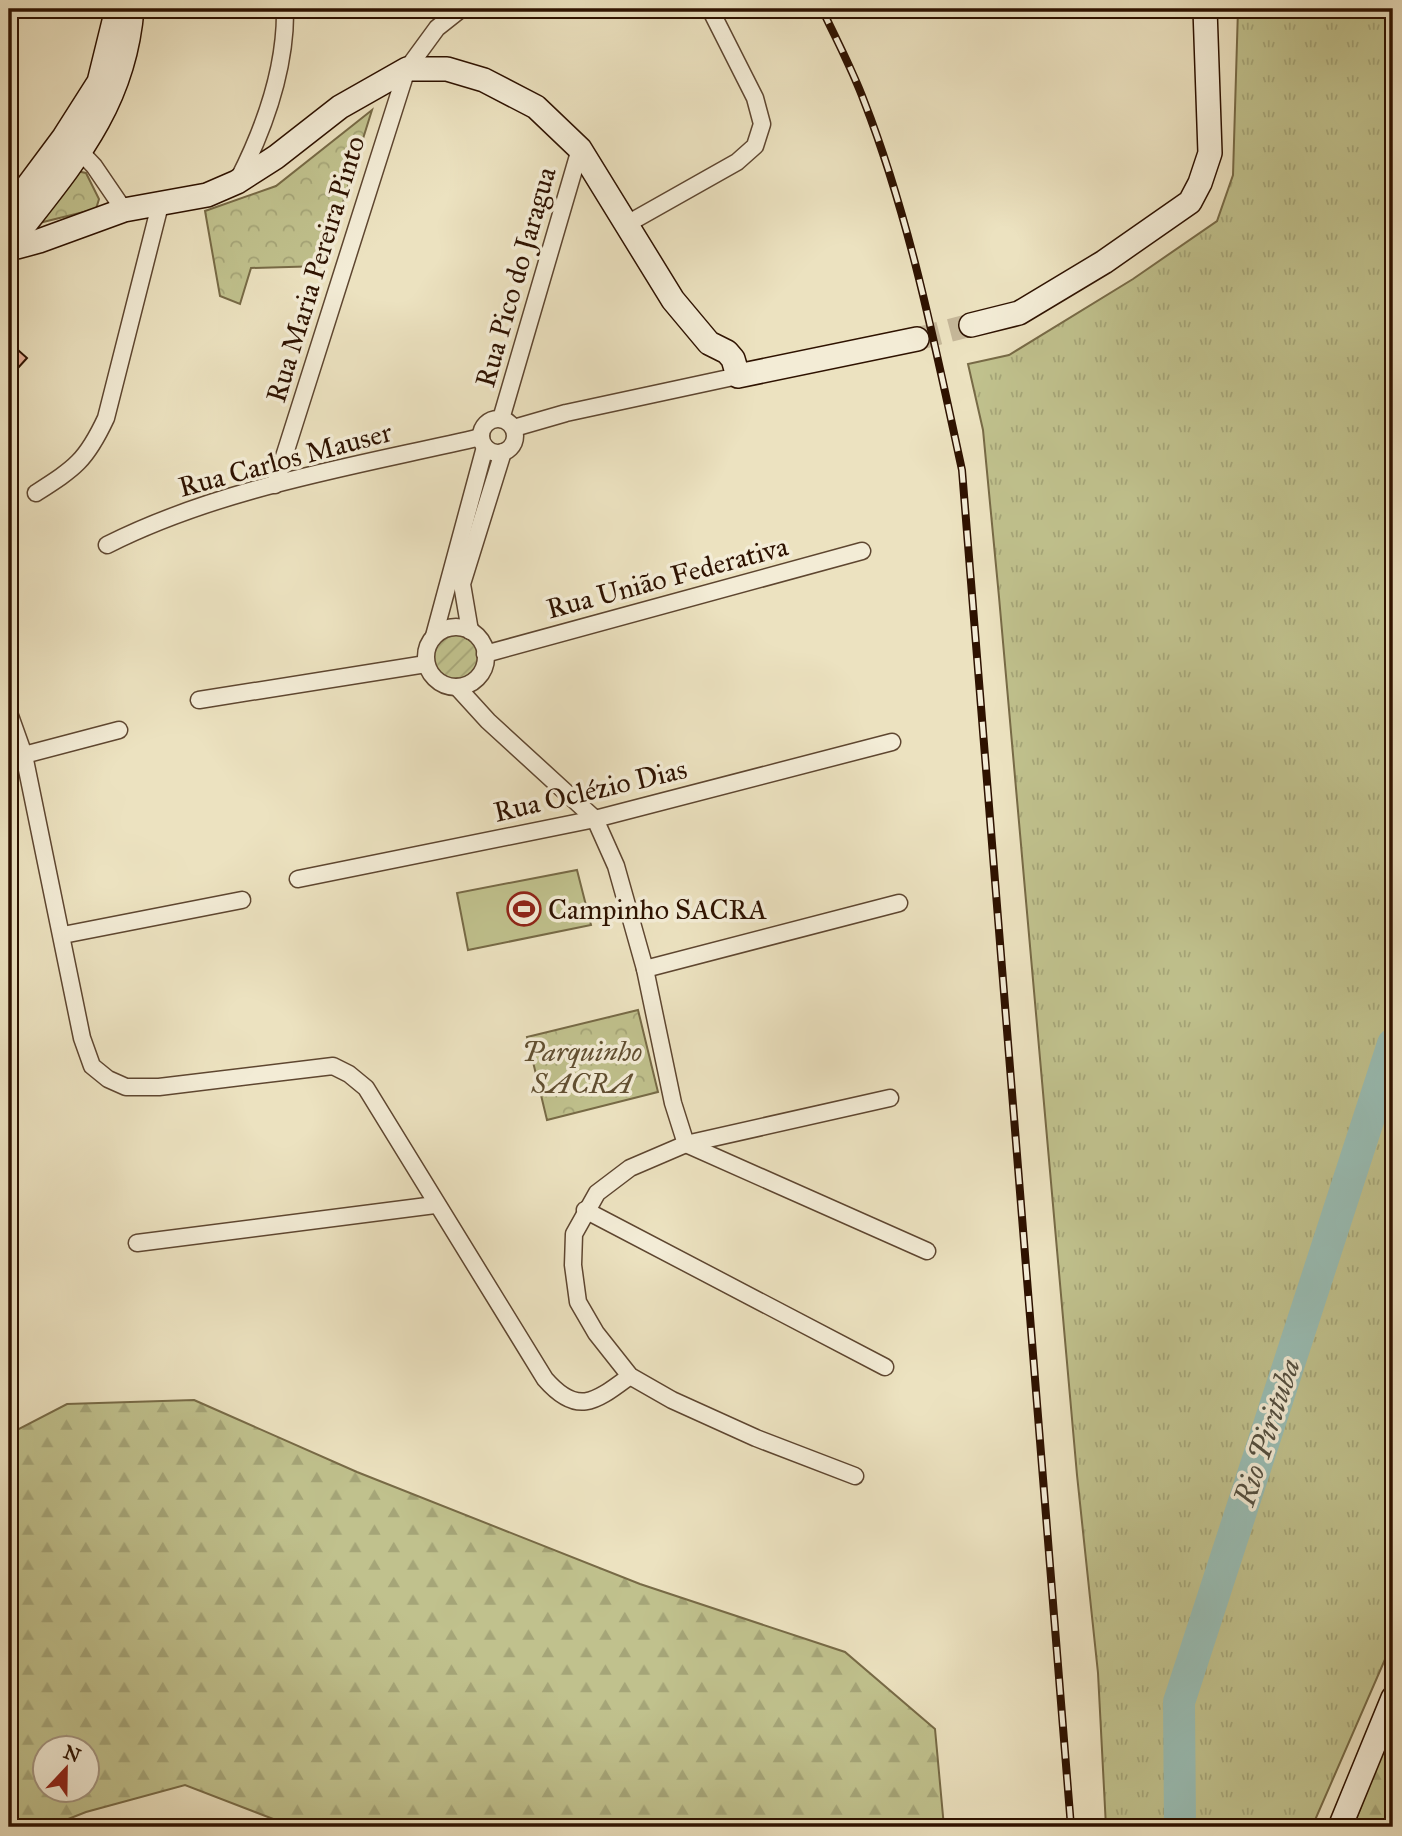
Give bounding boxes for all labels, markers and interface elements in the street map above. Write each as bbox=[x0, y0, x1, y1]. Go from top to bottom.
street label: Rua Maria Pereira Pinto bbox=[258, 132, 373, 407]
street label: Rua Pico do Jaragua bbox=[467, 163, 564, 391]
street label: Rua Carlos Mauser bbox=[175, 414, 396, 505]
street label: Rua União Federativa bbox=[543, 528, 792, 627]
street label: Rua Oclézio Dias bbox=[490, 751, 690, 830]
sports icon: Campinho SACRA bbox=[505, 890, 543, 928]
place label: Campinho SACRA bbox=[548, 892, 767, 927]
park label: Parquinho SACRA bbox=[522, 1034, 642, 1101]
water label: Rio Pirituba bbox=[1226, 1354, 1308, 1511]
north arrow bbox=[32, 1734, 102, 1804]
text: N bbox=[60, 1740, 84, 1767]

